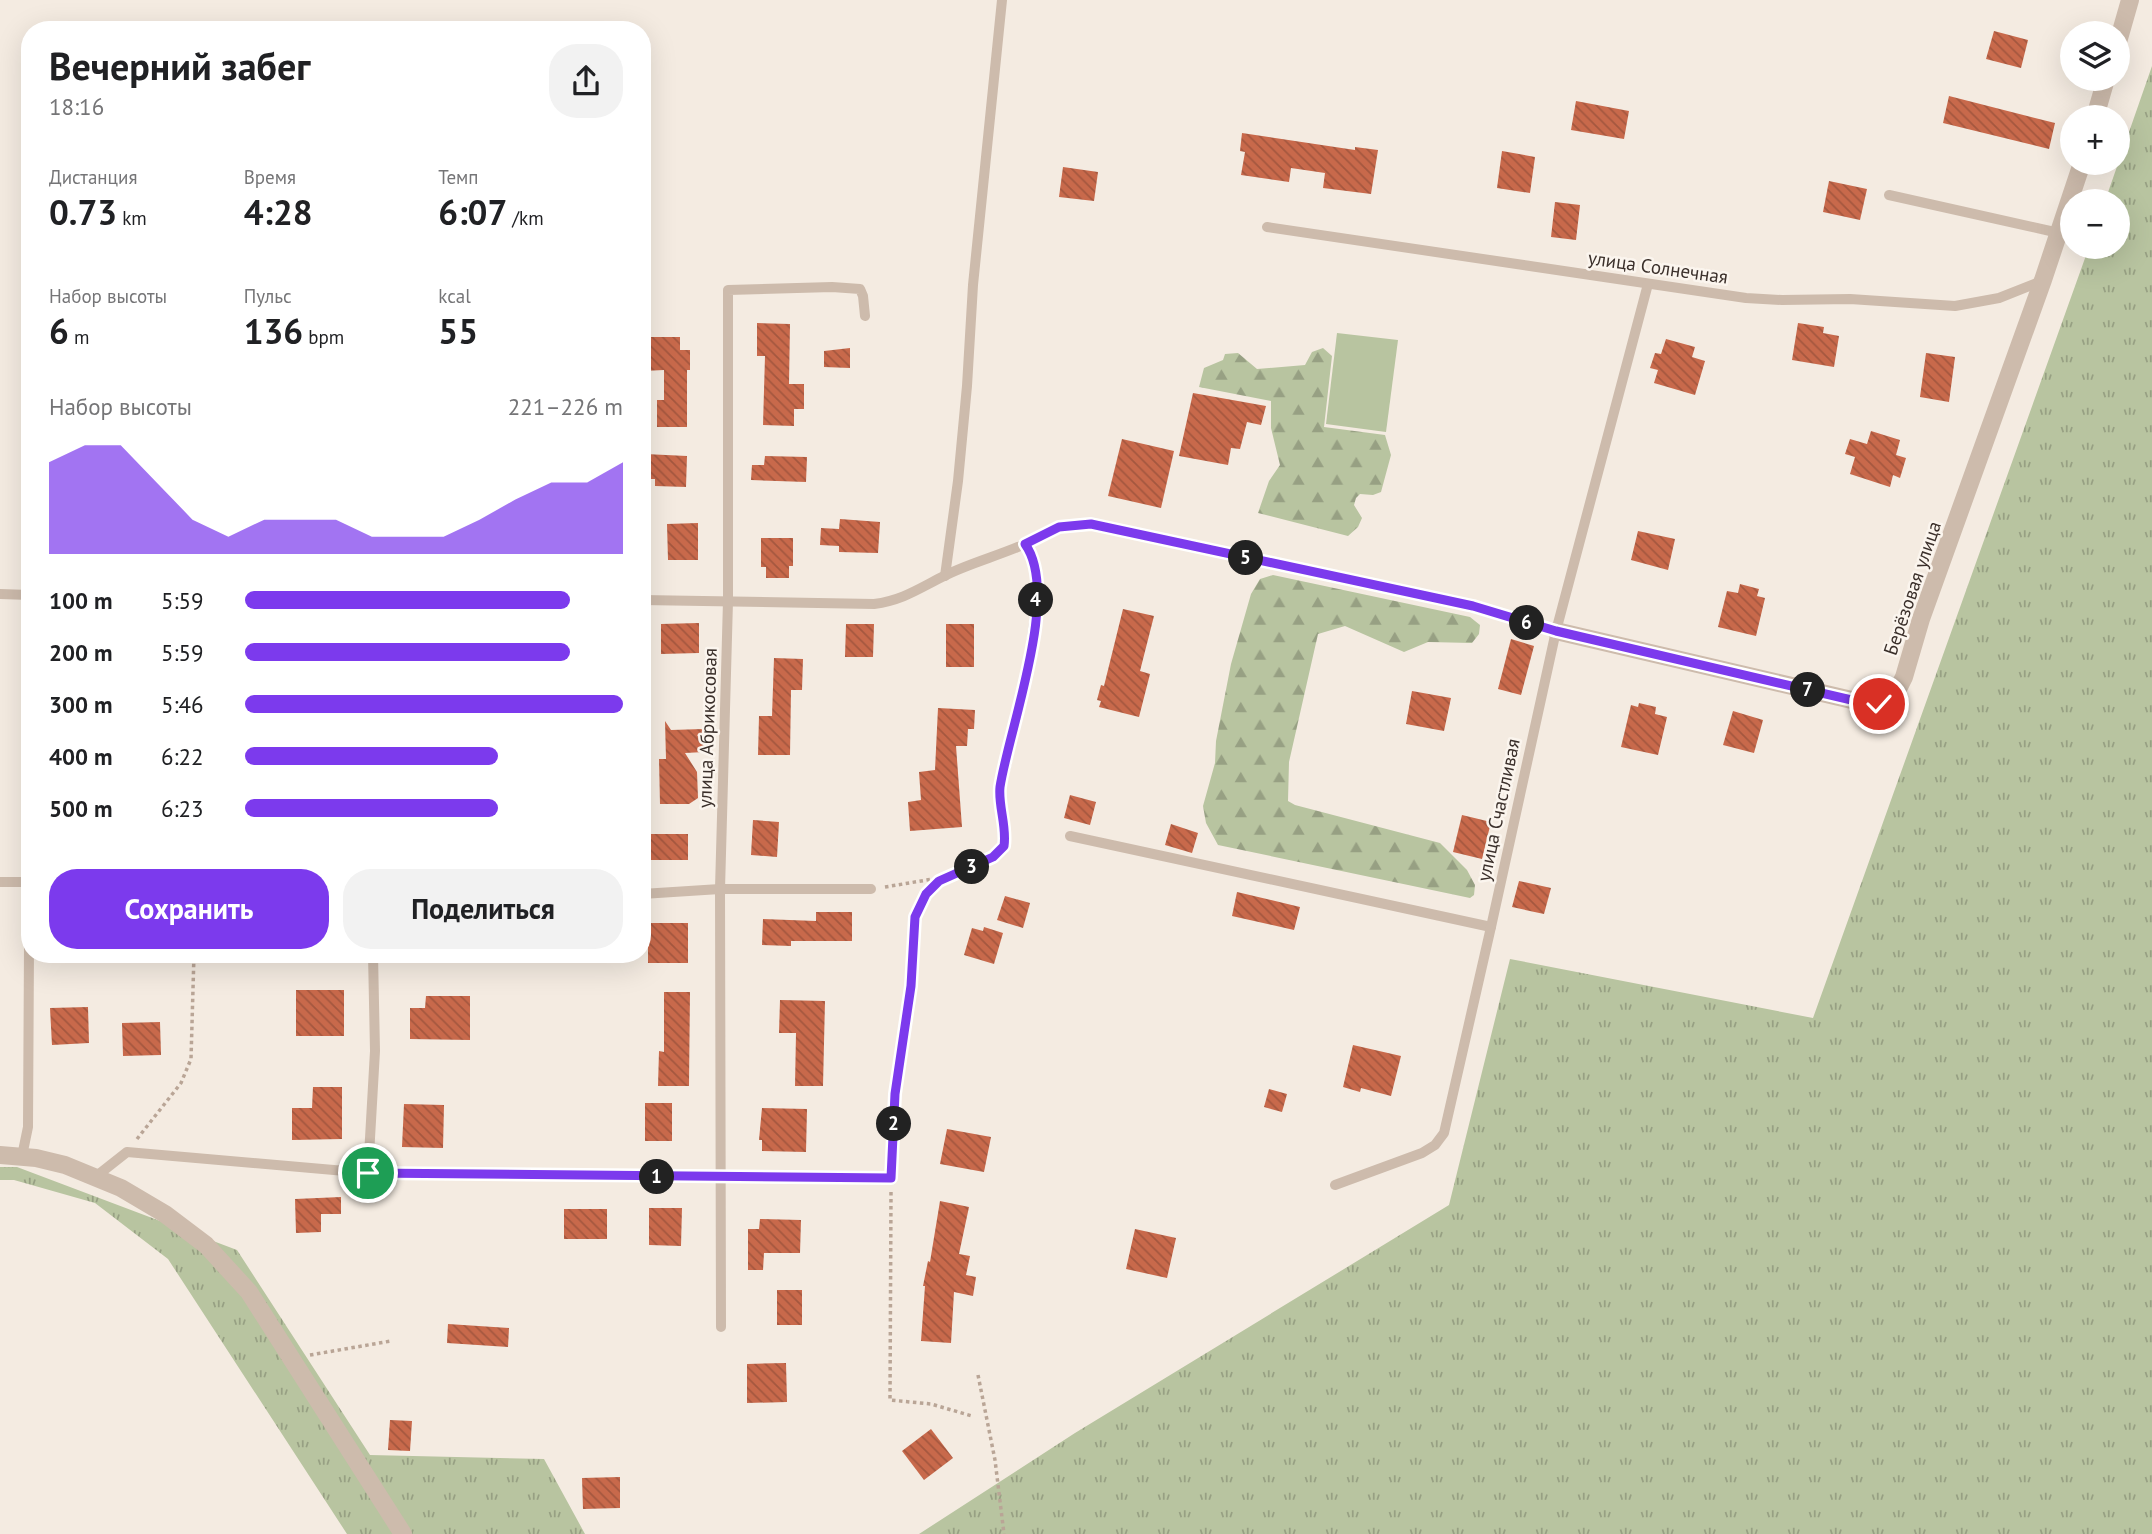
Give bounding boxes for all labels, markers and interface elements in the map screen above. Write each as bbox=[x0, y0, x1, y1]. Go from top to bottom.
map controls bbox=[2060, 21, 2130, 259]
button: layers bbox=[2060, 21, 2130, 91]
text: Вечерний забег bbox=[49, 41, 310, 90]
button: share bbox=[549, 44, 623, 118]
text: 18:16 bbox=[49, 92, 104, 121]
button: + bbox=[2060, 105, 2130, 175]
text: Дистанция bbox=[49, 165, 137, 189]
text: Время bbox=[244, 165, 296, 189]
text: Темп bbox=[438, 165, 479, 189]
text: 0.73 bbox=[49, 189, 117, 235]
text: 4:28 bbox=[244, 189, 313, 235]
text: 6:07 bbox=[438, 189, 507, 235]
button: − bbox=[2060, 189, 2130, 259]
text: km bbox=[117, 206, 147, 230]
text: /km bbox=[507, 206, 544, 230]
street label: улица Солнечная bbox=[1586, 245, 1730, 289]
text: Набор высоты bbox=[49, 284, 167, 308]
text: Пульс bbox=[244, 284, 292, 308]
text: kcal bbox=[438, 284, 471, 308]
text: 6 bbox=[49, 308, 69, 354]
text: 136 bbox=[244, 308, 303, 354]
text: 55 bbox=[438, 308, 478, 354]
text: m bbox=[69, 325, 89, 349]
text: bpm bbox=[303, 325, 344, 349]
text: Набор высоты bbox=[49, 392, 192, 421]
text: 221–226 m bbox=[508, 392, 623, 421]
street label: Берёзовая улица bbox=[1878, 518, 1946, 658]
pin: 5 bbox=[1228, 540, 1264, 576]
text: 5 bbox=[1240, 545, 1251, 569]
pin: 4 bbox=[1018, 582, 1054, 618]
text: 100 m bbox=[49, 586, 112, 615]
text: 5:59 bbox=[161, 586, 204, 615]
text: 4 bbox=[1030, 587, 1041, 611]
pin: 6 bbox=[1510, 606, 1544, 640]
text: 6 bbox=[1521, 610, 1532, 634]
text: 200 m bbox=[49, 638, 112, 667]
text: 5:59 bbox=[161, 638, 204, 667]
street label: улица Абрикосовая bbox=[692, 648, 722, 808]
pin: 7 bbox=[1790, 672, 1826, 708]
pin bbox=[1849, 674, 1909, 734]
text: 7 bbox=[1802, 677, 1813, 701]
icon: check bbox=[1860, 685, 1898, 723]
text: 300 m bbox=[49, 690, 112, 719]
text: 5:46 bbox=[161, 690, 204, 719]
street label: улица Счастливая bbox=[1471, 736, 1525, 884]
text: 400 m bbox=[49, 742, 112, 771]
text: 6:22 bbox=[161, 742, 204, 771]
text: 500 m bbox=[49, 794, 112, 823]
text: 6:23 bbox=[161, 794, 204, 823]
pin: 3 bbox=[954, 850, 990, 884]
text: 3 bbox=[966, 854, 977, 878]
button: Сохранить bbox=[49, 869, 329, 949]
button: Поделиться bbox=[343, 869, 623, 949]
pin: 2 bbox=[876, 1106, 912, 1142]
text: 2 bbox=[888, 1111, 899, 1135]
pin bbox=[338, 1143, 398, 1203]
icon: arrive bbox=[349, 1154, 387, 1192]
pin: 1 bbox=[640, 1160, 674, 1194]
text: 1 bbox=[651, 1164, 662, 1188]

